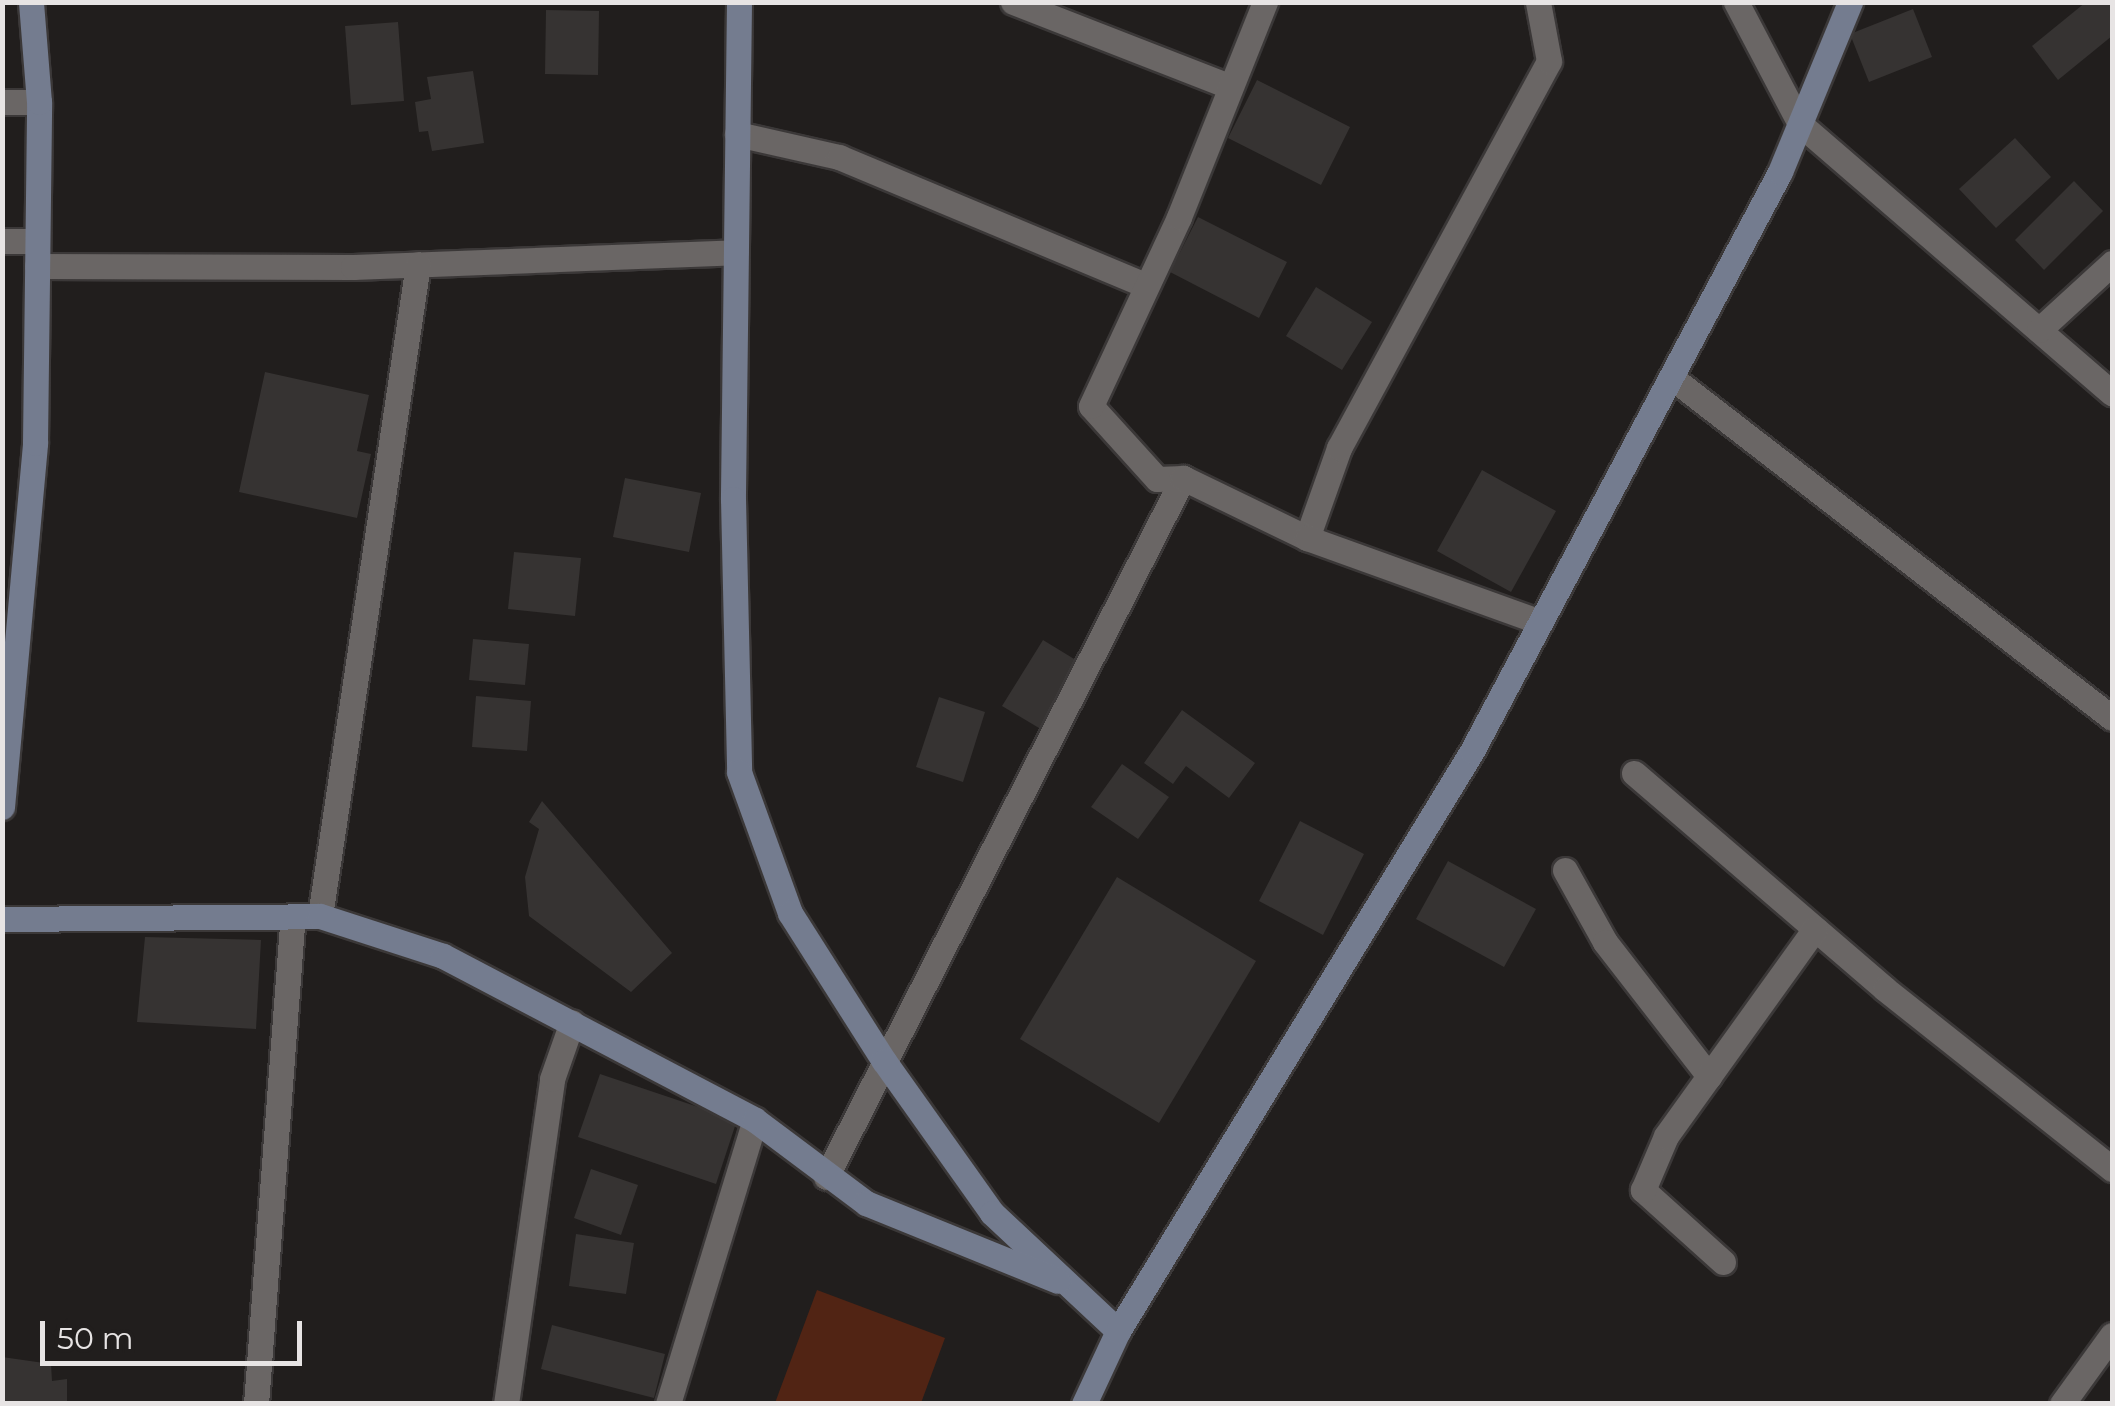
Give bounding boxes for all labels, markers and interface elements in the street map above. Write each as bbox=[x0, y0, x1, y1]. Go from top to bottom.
scale bar bbox=[45, 1301, 308, 1363]
text: 50 m bbox=[57, 1320, 134, 1357]

